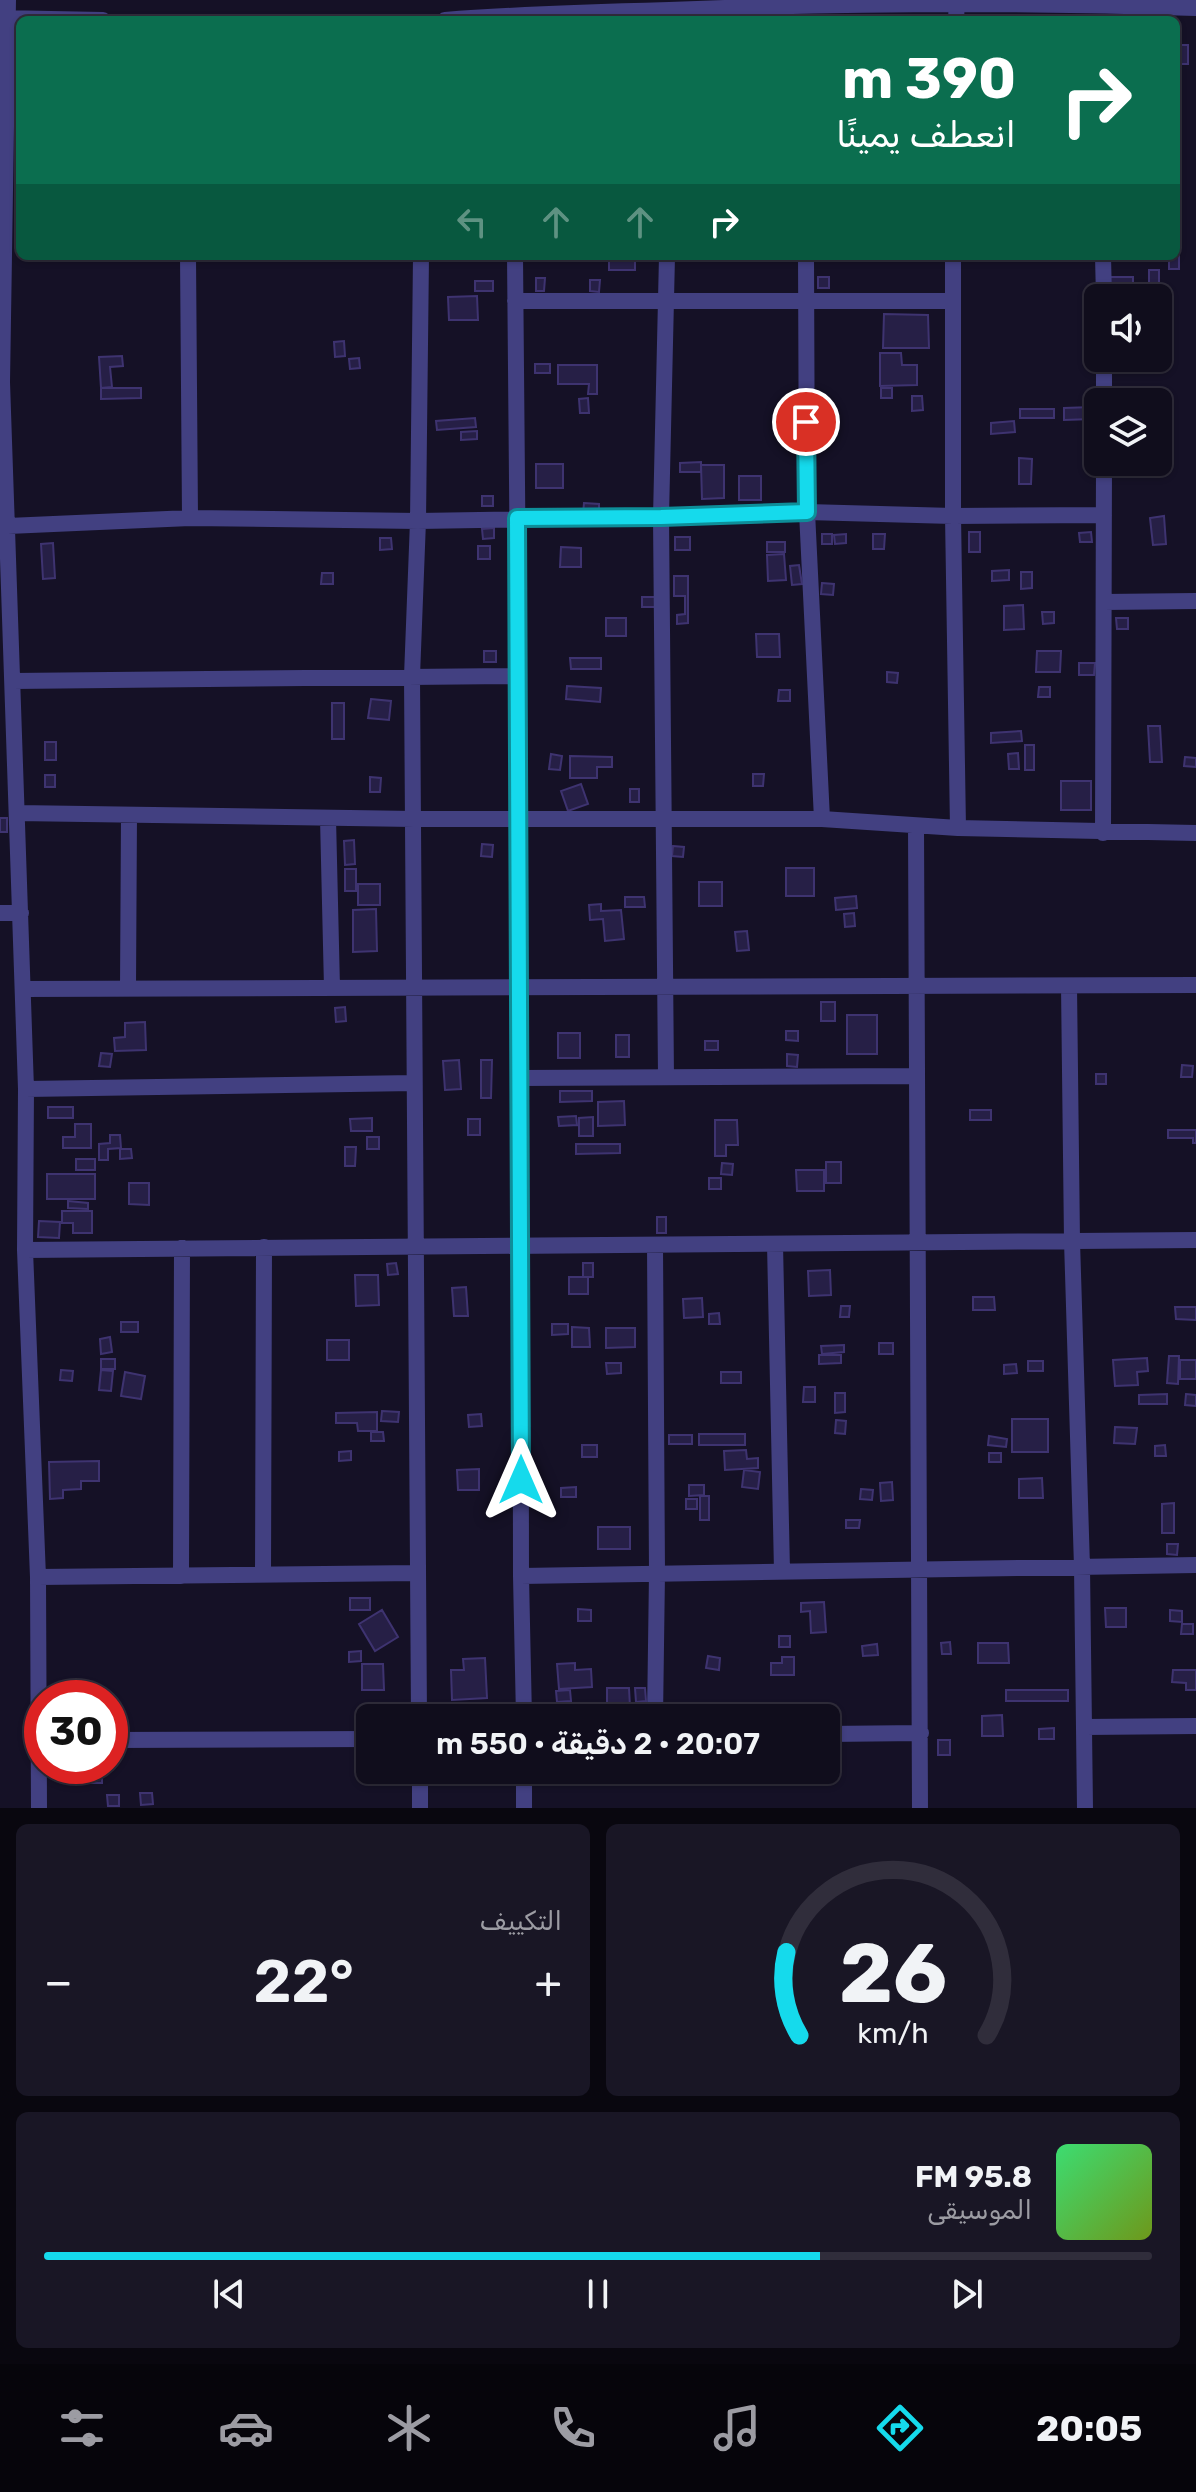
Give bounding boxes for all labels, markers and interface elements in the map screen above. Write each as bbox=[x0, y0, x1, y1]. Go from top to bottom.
text: 390 m bbox=[842, 46, 1016, 112]
icon: right bbox=[1044, 48, 1148, 152]
text: انعطف يمينًا bbox=[836, 113, 1016, 156]
icon: left bbox=[450, 200, 494, 244]
icon: ahead bbox=[534, 200, 578, 244]
icon: ahead bbox=[618, 200, 662, 244]
icon: right bbox=[702, 200, 746, 244]
map controls bbox=[1084, 284, 1172, 476]
button: sound bbox=[1084, 284, 1172, 372]
pin bbox=[772, 388, 840, 456]
button: layers bbox=[1084, 388, 1172, 476]
icon: arrive bbox=[784, 400, 828, 444]
position arrow bbox=[479, 1438, 563, 1522]
speed limit sign: 30 bbox=[24, 1680, 128, 1784]
text: 20:07 · 2 دقيقة · 550 m bbox=[436, 1726, 760, 1762]
text: التكييف bbox=[480, 1906, 562, 1937]
text: 26 bbox=[839, 1924, 947, 2023]
text: 22° bbox=[253, 1946, 354, 2017]
text: − bbox=[44, 1956, 73, 2008]
text: + bbox=[535, 1956, 562, 2008]
text: km/h bbox=[857, 2016, 929, 2050]
text: 95.8 FM bbox=[915, 2159, 1032, 2195]
text: الموسيقى bbox=[927, 2195, 1032, 2226]
icon: previous bbox=[207, 2272, 251, 2316]
icon: pause bbox=[576, 2272, 620, 2316]
icon: next bbox=[945, 2272, 989, 2316]
icon: filters bbox=[54, 2400, 110, 2456]
icon: car bbox=[218, 2400, 274, 2456]
icon: climate bbox=[381, 2400, 437, 2456]
icon: phone bbox=[545, 2400, 601, 2456]
icon: music bbox=[709, 2400, 765, 2456]
icon: directions bbox=[872, 2400, 928, 2456]
text: 20:05 bbox=[1036, 2407, 1142, 2450]

